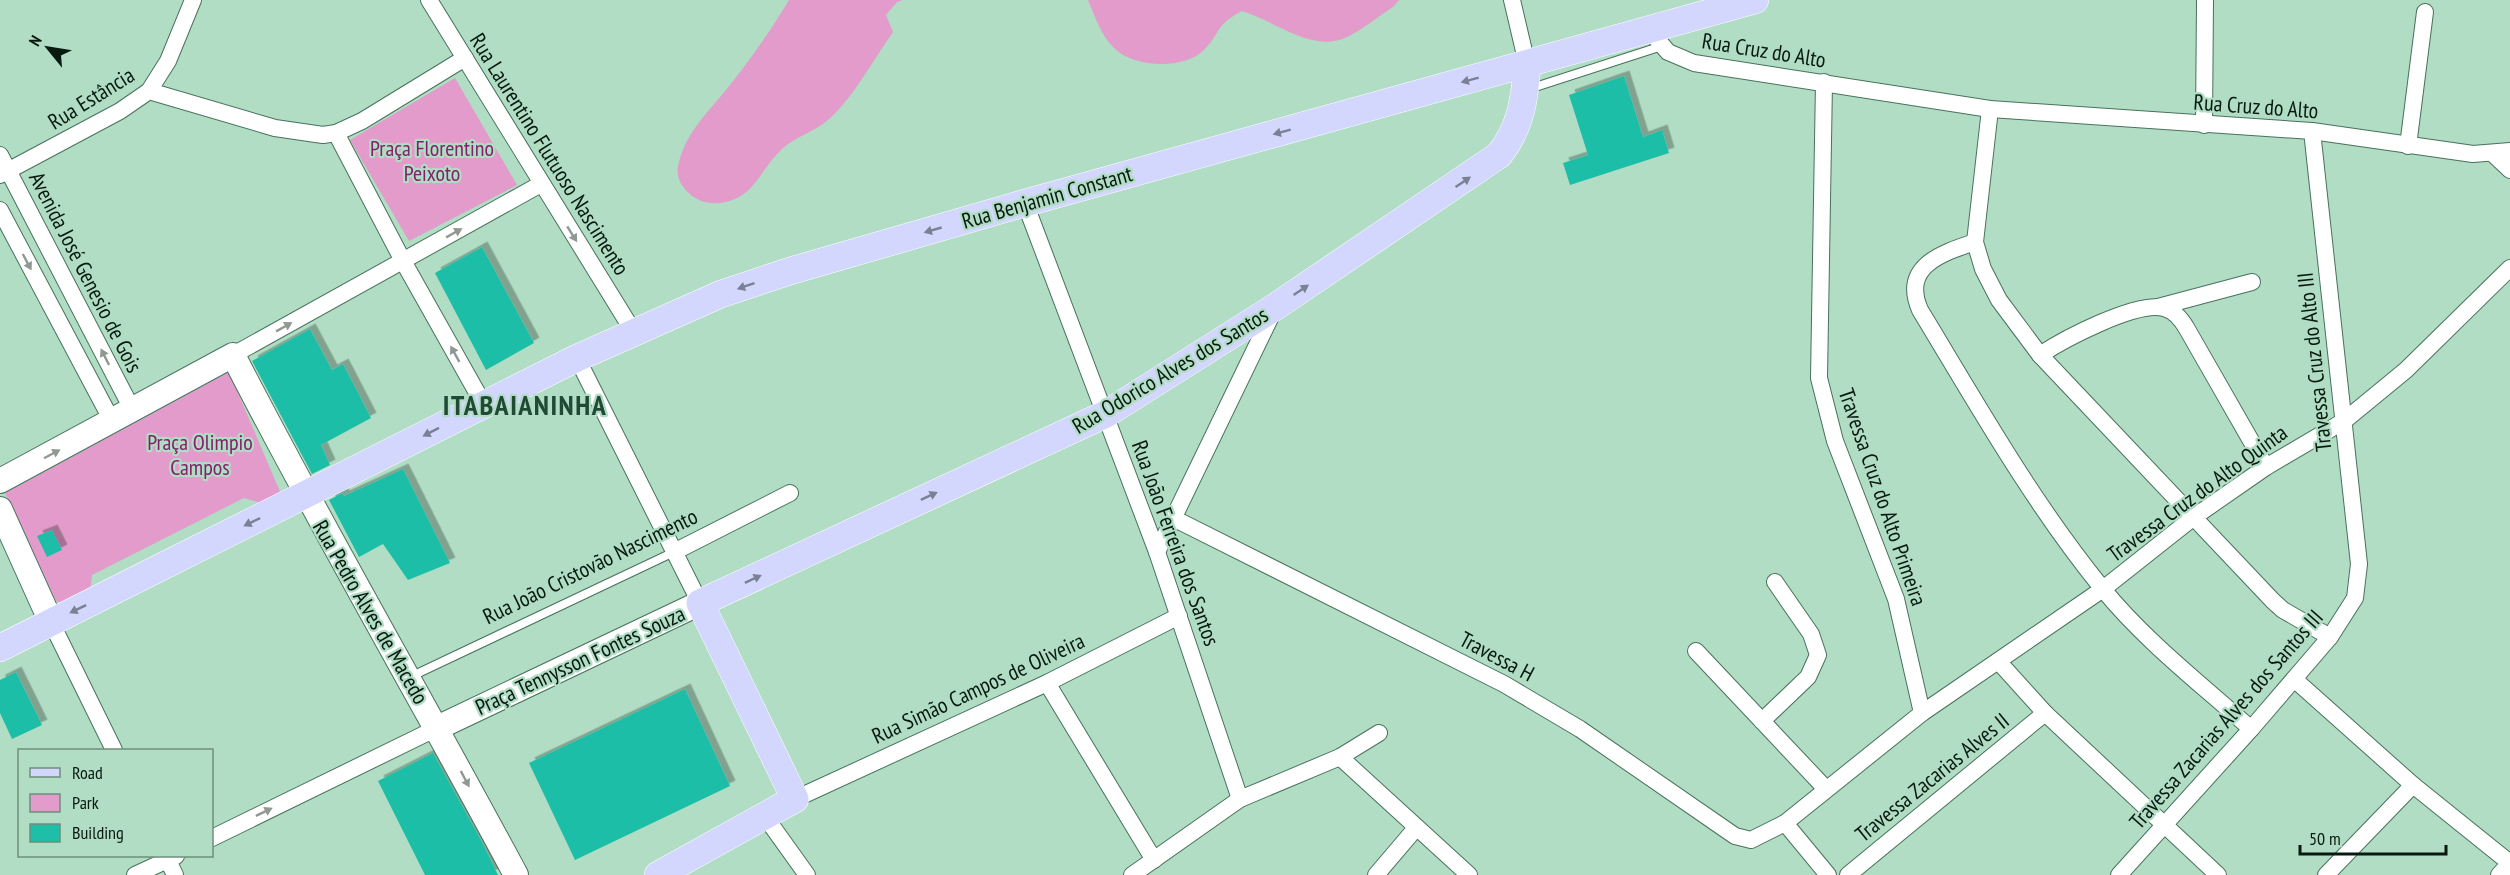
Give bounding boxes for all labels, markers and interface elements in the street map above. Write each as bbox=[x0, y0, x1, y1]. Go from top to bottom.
north arrow bbox=[18, 18, 78, 78]
street label: Rua Cruz do Alto bbox=[1700, 26, 1828, 74]
street label: Rua Laurentino Flutuoso Nascimento bbox=[464, 28, 636, 280]
text: N bbox=[24, 32, 46, 49]
street label: Rua Estância bbox=[43, 61, 139, 135]
one-way arrow bbox=[1461, 75, 1479, 85]
street label: Rua Cruz do Alto bbox=[2193, 88, 2319, 124]
one-way arrow bbox=[1273, 127, 1291, 137]
park label: Praça Florentino Peixoto bbox=[370, 134, 494, 187]
street label: Rua Benjamin Constant bbox=[958, 159, 1136, 235]
street label: Avenida José Genesio de Gois bbox=[23, 167, 149, 377]
one-way arrow bbox=[1455, 176, 1472, 187]
one-way arrow bbox=[924, 225, 942, 235]
one-way arrow bbox=[567, 226, 578, 242]
one-way arrow bbox=[446, 228, 463, 238]
one-way arrow bbox=[23, 253, 32, 270]
street label: Travessa Cruz do Alto III bbox=[2291, 271, 2337, 453]
one-way arrow bbox=[737, 282, 755, 291]
one-way arrow bbox=[1293, 284, 1309, 295]
street label: Rua Odorico Alves dos Santos bbox=[1067, 300, 1273, 440]
one-way arrow bbox=[276, 322, 293, 332]
one-way arrow bbox=[450, 345, 460, 362]
one-way arrow bbox=[101, 349, 110, 366]
street label: Travessa Cruz do Alto Primeira bbox=[1833, 385, 1933, 609]
district label: ITABAIANINHA bbox=[443, 386, 607, 423]
street label: Travessa Cruz do Alto Quinta bbox=[2101, 418, 2293, 568]
one-way arrow bbox=[422, 427, 439, 437]
park label: Praça Olimpio Campos bbox=[147, 428, 253, 481]
street label: Rua João Ferreira dos Santos bbox=[1126, 436, 1226, 650]
one-way arrow bbox=[43, 449, 60, 459]
one-way arrow bbox=[921, 492, 938, 501]
street label: Rua João Cristovão Nascimento bbox=[478, 502, 702, 630]
street label: Rua Pedro Alves de Macedo bbox=[307, 515, 435, 709]
one-way arrow bbox=[244, 518, 261, 527]
one-way arrow bbox=[744, 574, 761, 583]
street label: Praça Tennysson Fontes Souza bbox=[471, 599, 689, 721]
one-way arrow bbox=[69, 604, 86, 614]
street label: Travessa Zacarias Alves dos Santos III bbox=[2123, 604, 2329, 834]
street label: Travessa H bbox=[1455, 625, 1539, 687]
street label: Rua Simão Campos de Oliveira bbox=[867, 626, 1089, 750]
street label: Travessa Zacarias Alves II bbox=[1849, 706, 2015, 848]
legend bbox=[18, 749, 213, 857]
text: Road bbox=[72, 761, 103, 784]
one-way arrow bbox=[460, 771, 470, 788]
text: Park bbox=[72, 791, 99, 814]
one-way arrow bbox=[255, 808, 273, 818]
scale bar bbox=[2300, 818, 2446, 856]
text: Building bbox=[72, 821, 124, 844]
text: 50 m bbox=[2309, 827, 2341, 850]

